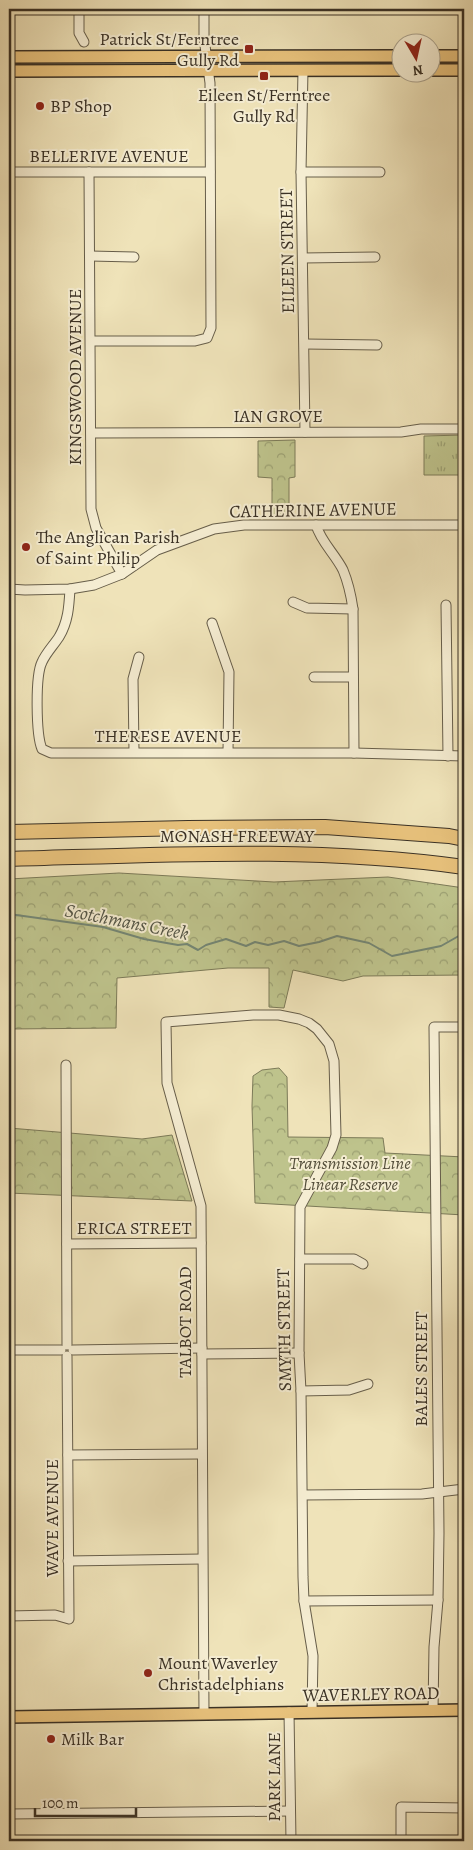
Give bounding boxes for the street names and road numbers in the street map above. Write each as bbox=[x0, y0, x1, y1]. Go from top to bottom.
street label: BELLERIVE AVENUE bbox=[29, 144, 189, 168]
street label: EILEEN STREET bbox=[274, 188, 300, 314]
street label: KINGSWOOD AVENUE bbox=[63, 289, 87, 465]
street label: IAN GROVE bbox=[233, 404, 323, 428]
street label: CATHERINE AVENUE bbox=[229, 497, 397, 523]
street label: THERESE AVENUE bbox=[95, 724, 241, 748]
street label: MONASH FREEWAY bbox=[160, 824, 316, 848]
street label: ERICA STREET bbox=[77, 1216, 192, 1240]
street label: TALBOT ROAD bbox=[173, 1266, 197, 1378]
street label: SMYTH STREET bbox=[271, 1268, 297, 1392]
street label: BALES STREET bbox=[409, 1311, 433, 1427]
street label: WAVE AVENUE bbox=[40, 1459, 64, 1578]
street label: WAVERLEY ROAD bbox=[301, 1681, 440, 1707]
street label: PARK LANE bbox=[262, 1732, 286, 1822]

